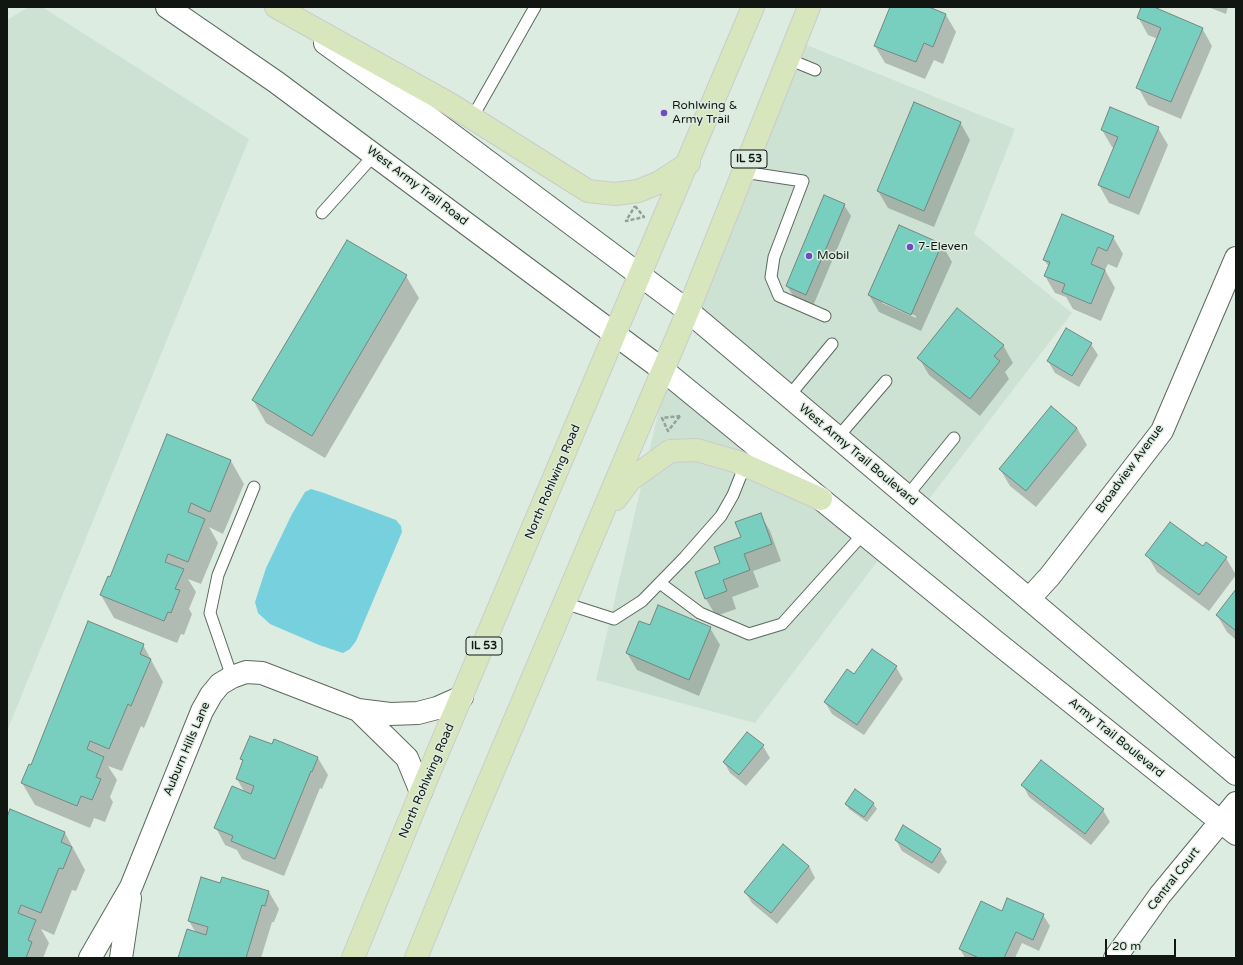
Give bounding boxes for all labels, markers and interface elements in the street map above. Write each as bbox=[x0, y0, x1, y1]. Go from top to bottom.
place label: Rohlwing & Army Trail bbox=[672, 99, 737, 127]
marker: Rohlwing & Army Trail bbox=[659, 108, 669, 118]
street label: West Army Trail Road bbox=[364, 143, 470, 229]
road number: IL 53 bbox=[731, 150, 767, 168]
place label: 7-Eleven bbox=[918, 240, 968, 254]
marker: 7-Eleven bbox=[905, 242, 915, 252]
place label: Mobil bbox=[817, 249, 849, 263]
marker: Mobil bbox=[804, 251, 814, 261]
street label: West Army Trail Boulevard bbox=[796, 401, 920, 509]
street label: Broadview Avenue bbox=[1093, 422, 1167, 516]
street label: North Rohlwing Road bbox=[522, 423, 584, 541]
road number: IL 53 bbox=[466, 637, 502, 655]
street label: Army Trail Boulevard bbox=[1065, 695, 1167, 781]
street label: Auburn Hills Lane bbox=[161, 700, 213, 798]
street label: North Rohlwing Road bbox=[396, 722, 458, 840]
street label: Central Court bbox=[1145, 845, 1203, 913]
scale bar bbox=[1107, 931, 1178, 957]
text: 20 m bbox=[1112, 939, 1141, 953]

